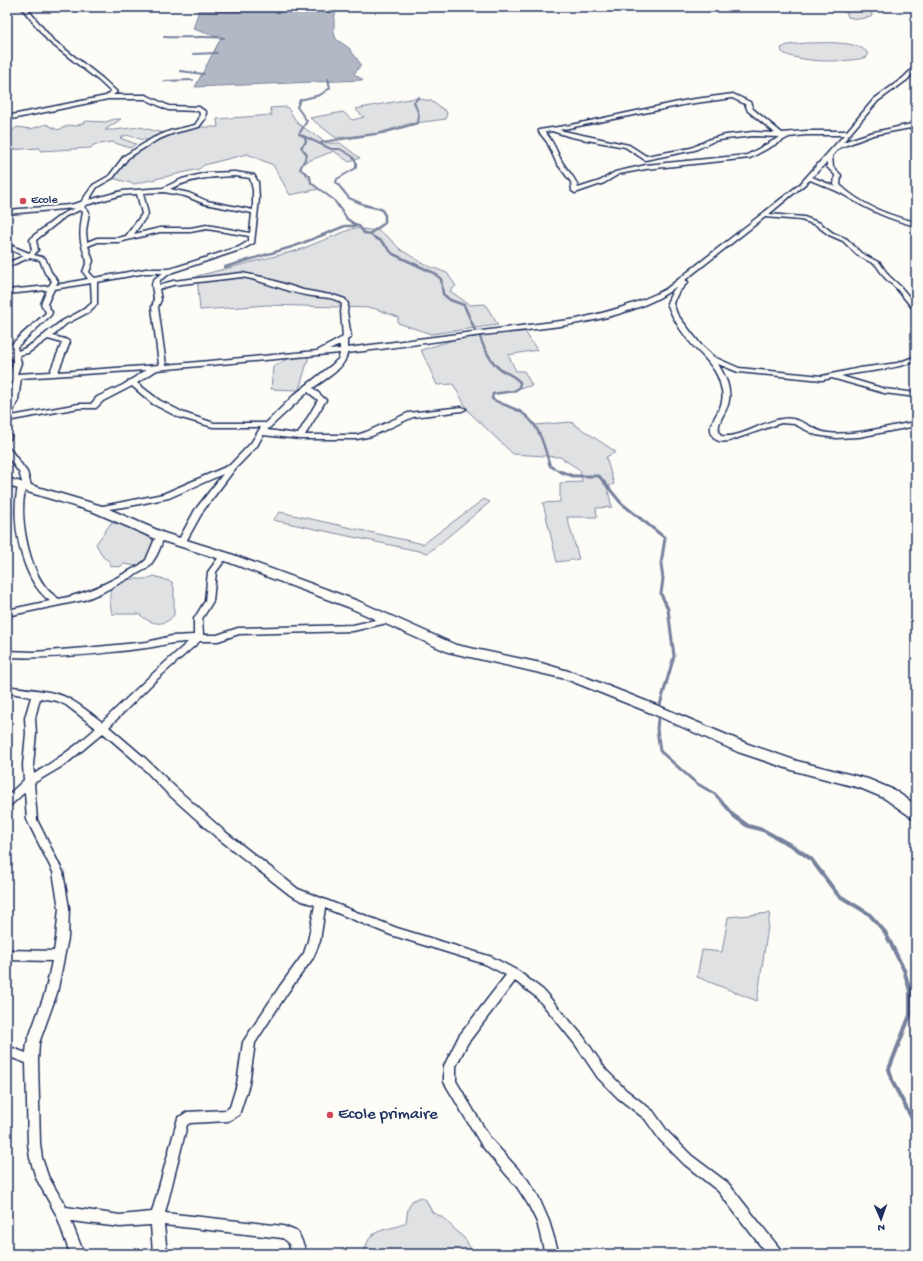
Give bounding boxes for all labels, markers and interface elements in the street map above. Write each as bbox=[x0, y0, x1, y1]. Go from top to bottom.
place label: Ecole bbox=[31, 194, 58, 208]
marker: Ecole bbox=[18, 196, 28, 206]
place label: Ecole primaire bbox=[338, 1105, 438, 1125]
marker: Ecole primaire bbox=[325, 1110, 335, 1120]
north arrow bbox=[861, 1199, 901, 1239]
text: N bbox=[877, 1221, 885, 1233]

